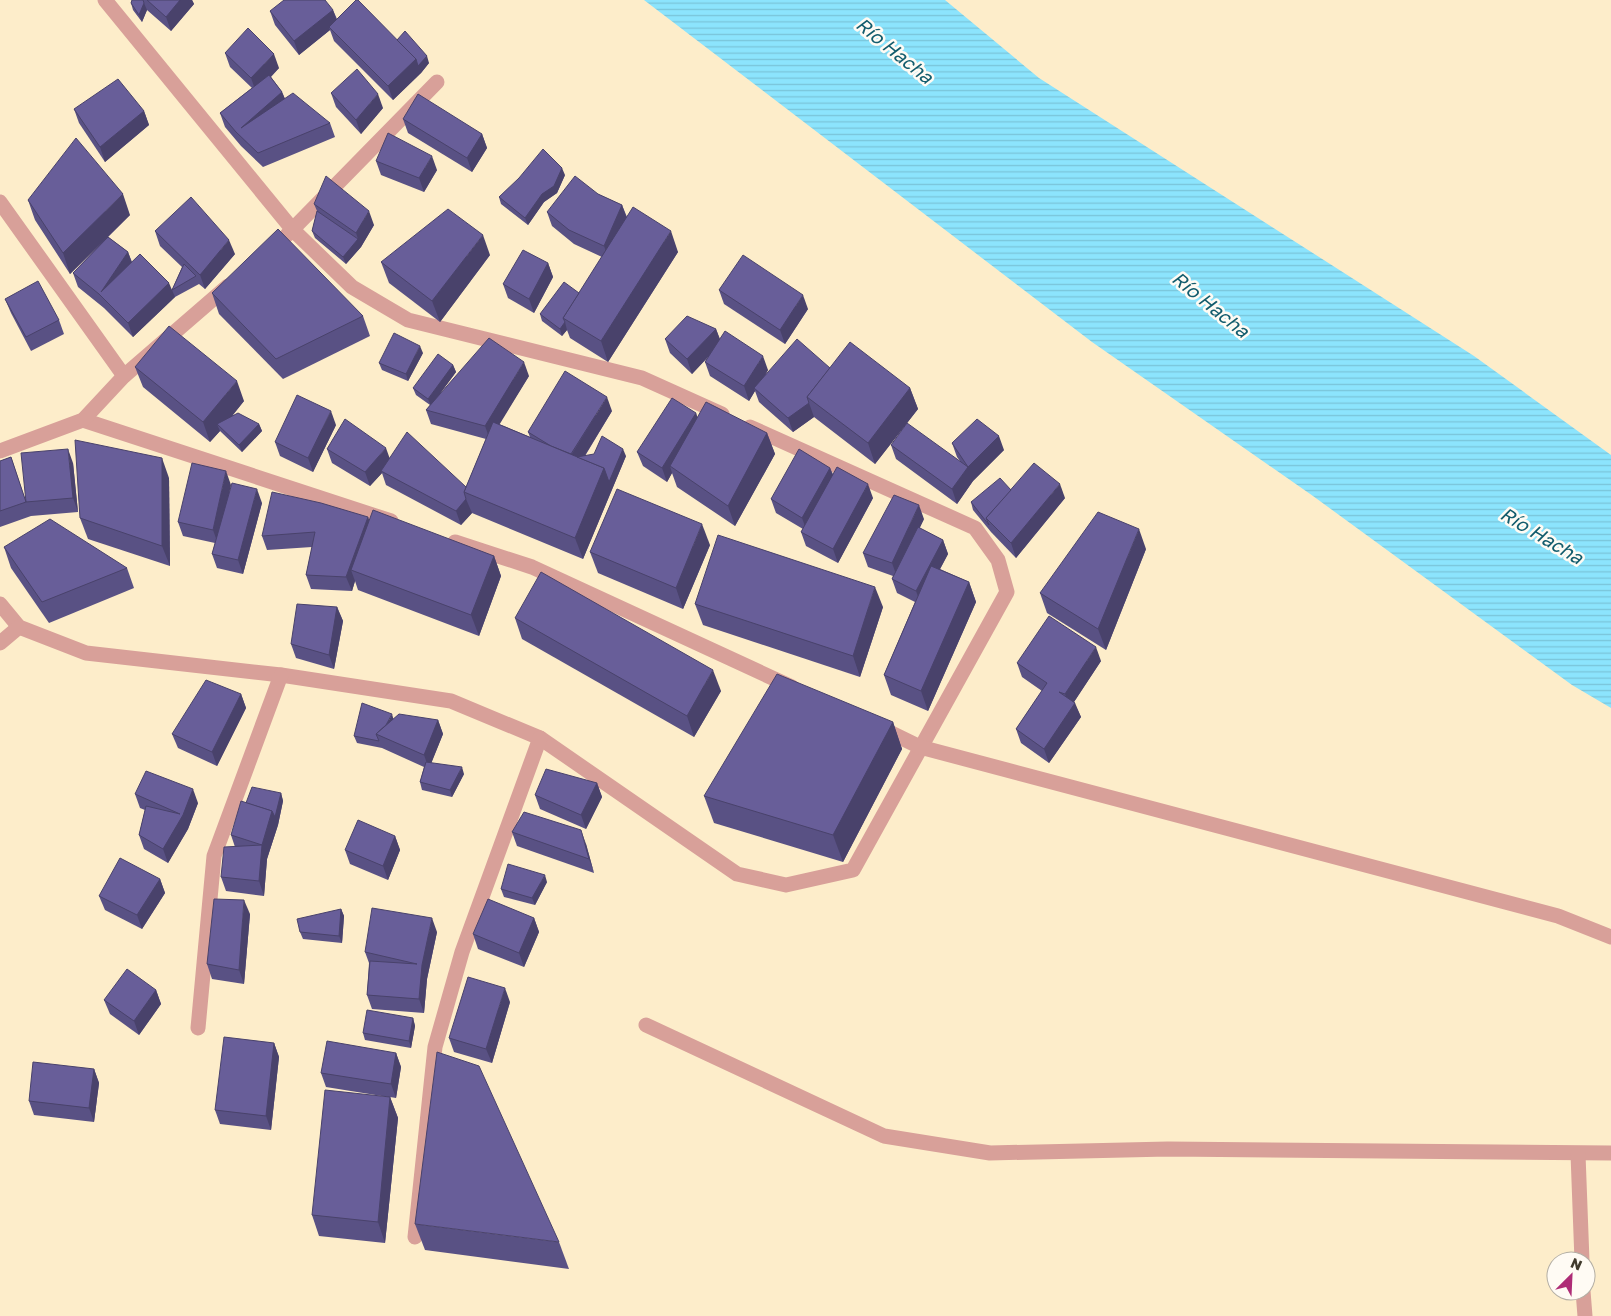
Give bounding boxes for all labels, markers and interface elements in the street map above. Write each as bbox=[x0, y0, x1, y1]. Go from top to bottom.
water label: Río Hacha bbox=[852, 12, 939, 89]
water label: Río Hacha bbox=[1168, 266, 1255, 343]
water label: Río Hacha bbox=[1497, 501, 1588, 569]
north arrow bbox=[1546, 1251, 1596, 1301]
text: N bbox=[1568, 1254, 1585, 1274]

